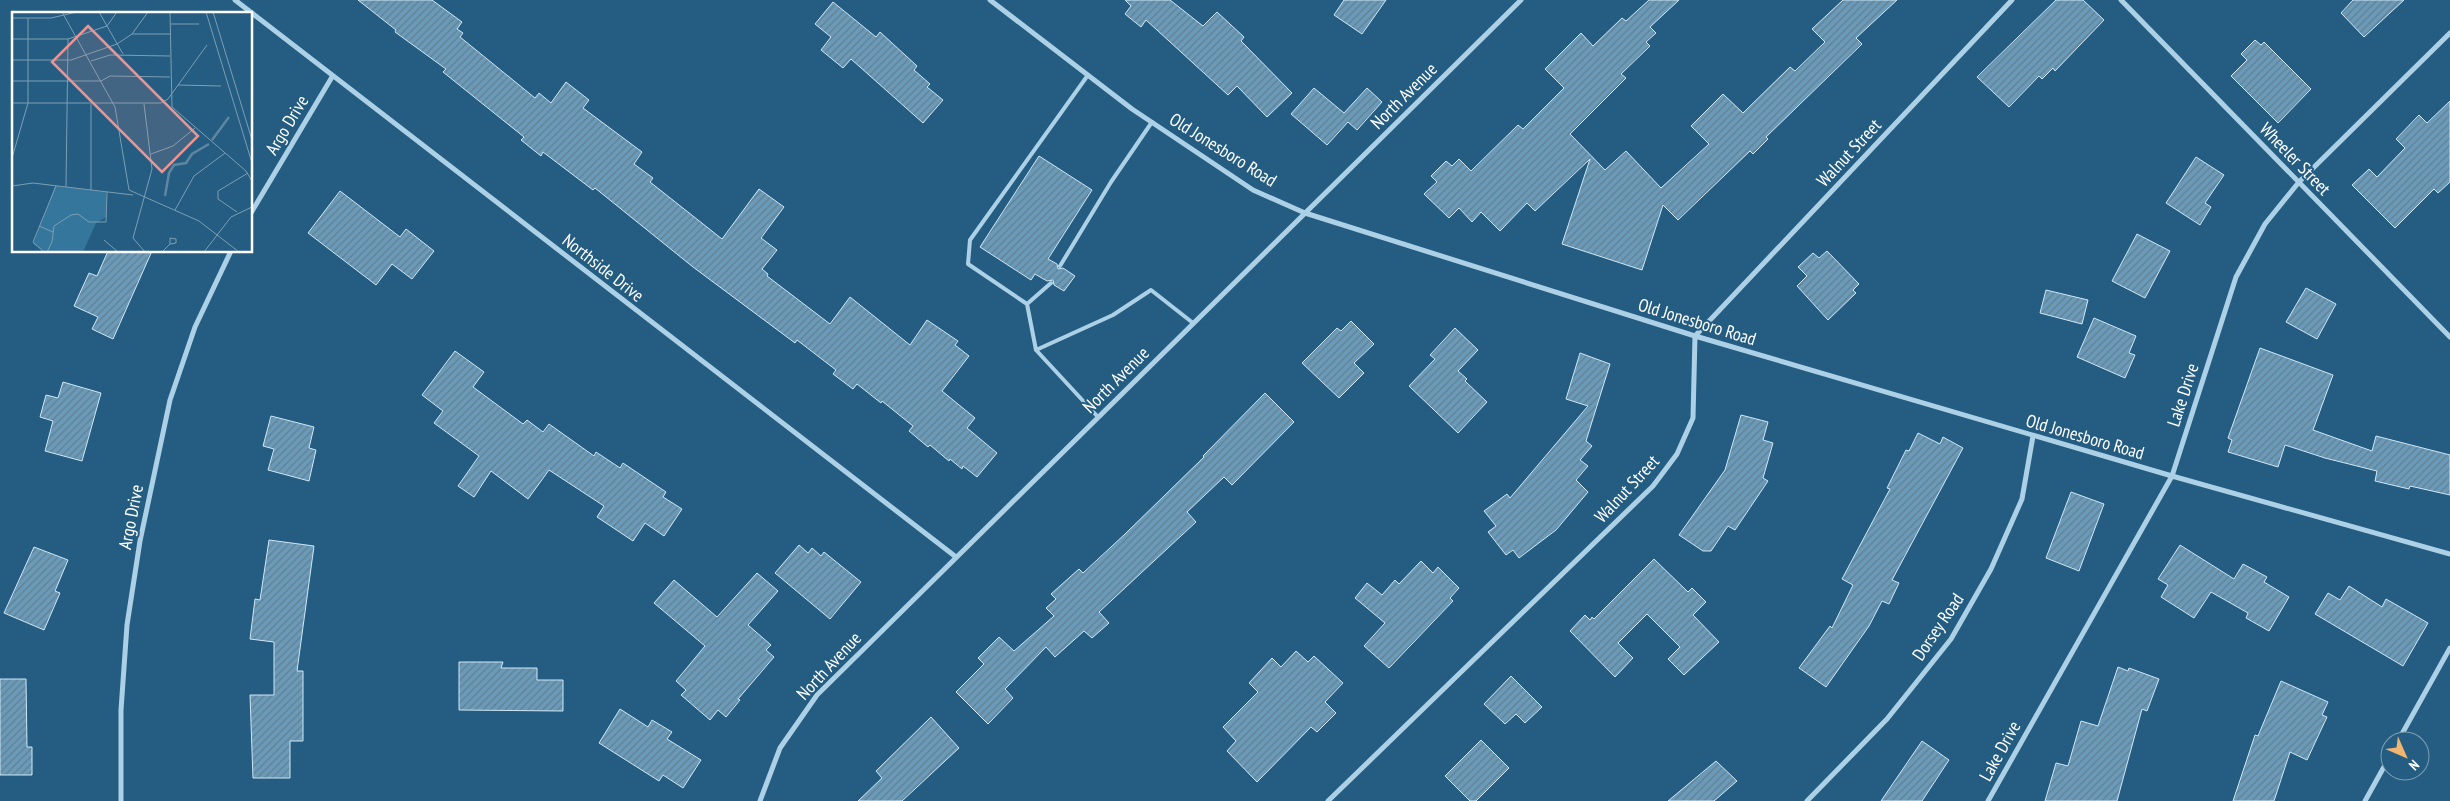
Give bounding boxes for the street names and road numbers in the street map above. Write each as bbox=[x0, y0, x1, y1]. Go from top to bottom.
street label: North Avenue bbox=[1366, 58, 1442, 134]
street label: Argo Drive bbox=[260, 91, 313, 159]
street label: Old Jonesboro Road bbox=[1165, 107, 1281, 192]
street label: Walnut Street bbox=[1811, 114, 1886, 191]
street label: Wheeler Street bbox=[2255, 117, 2336, 200]
street label: Northside Drive bbox=[558, 229, 649, 307]
street label: Old Jonesboro Road bbox=[1635, 293, 1759, 350]
street label: North Avenue bbox=[1078, 342, 1154, 418]
street label: Lake Drive bbox=[2162, 360, 2204, 429]
street label: Old Jonesboro Road bbox=[2023, 409, 2147, 464]
street label: Walnut Street bbox=[1589, 450, 1664, 527]
street label: Argo Drive bbox=[113, 483, 148, 551]
street label: Dorsey Road bbox=[1907, 589, 1968, 665]
street label: North Avenue bbox=[791, 627, 866, 704]
street label: Lake Drive bbox=[1974, 717, 2025, 785]

